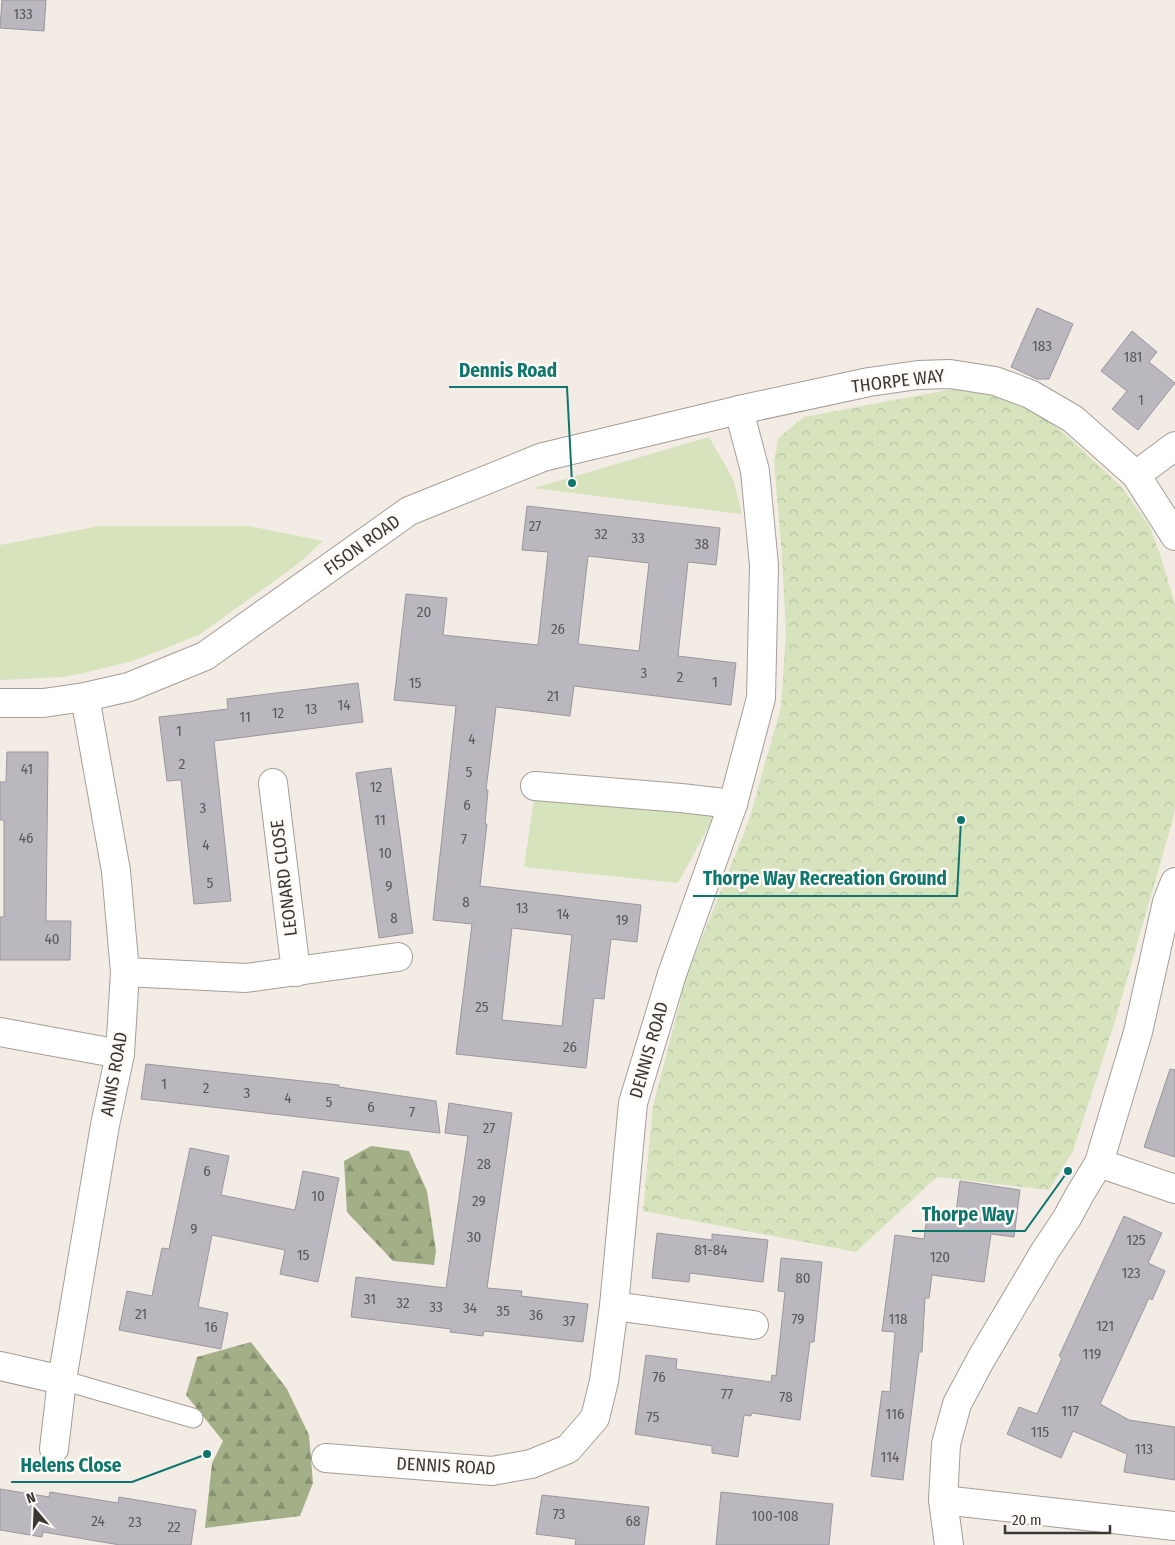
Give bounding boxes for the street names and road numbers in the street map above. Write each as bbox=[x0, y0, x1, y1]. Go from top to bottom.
street label: THORPE WAY bbox=[850, 364, 946, 398]
street label: FISON ROAD bbox=[320, 510, 404, 580]
street label: LEONARD CLOSE bbox=[266, 818, 302, 938]
street label: DENNIS ROAD bbox=[625, 999, 673, 1101]
street label: ANNS ROAD bbox=[96, 1030, 132, 1118]
street label: DENNIS ROAD bbox=[396, 1452, 496, 1480]

